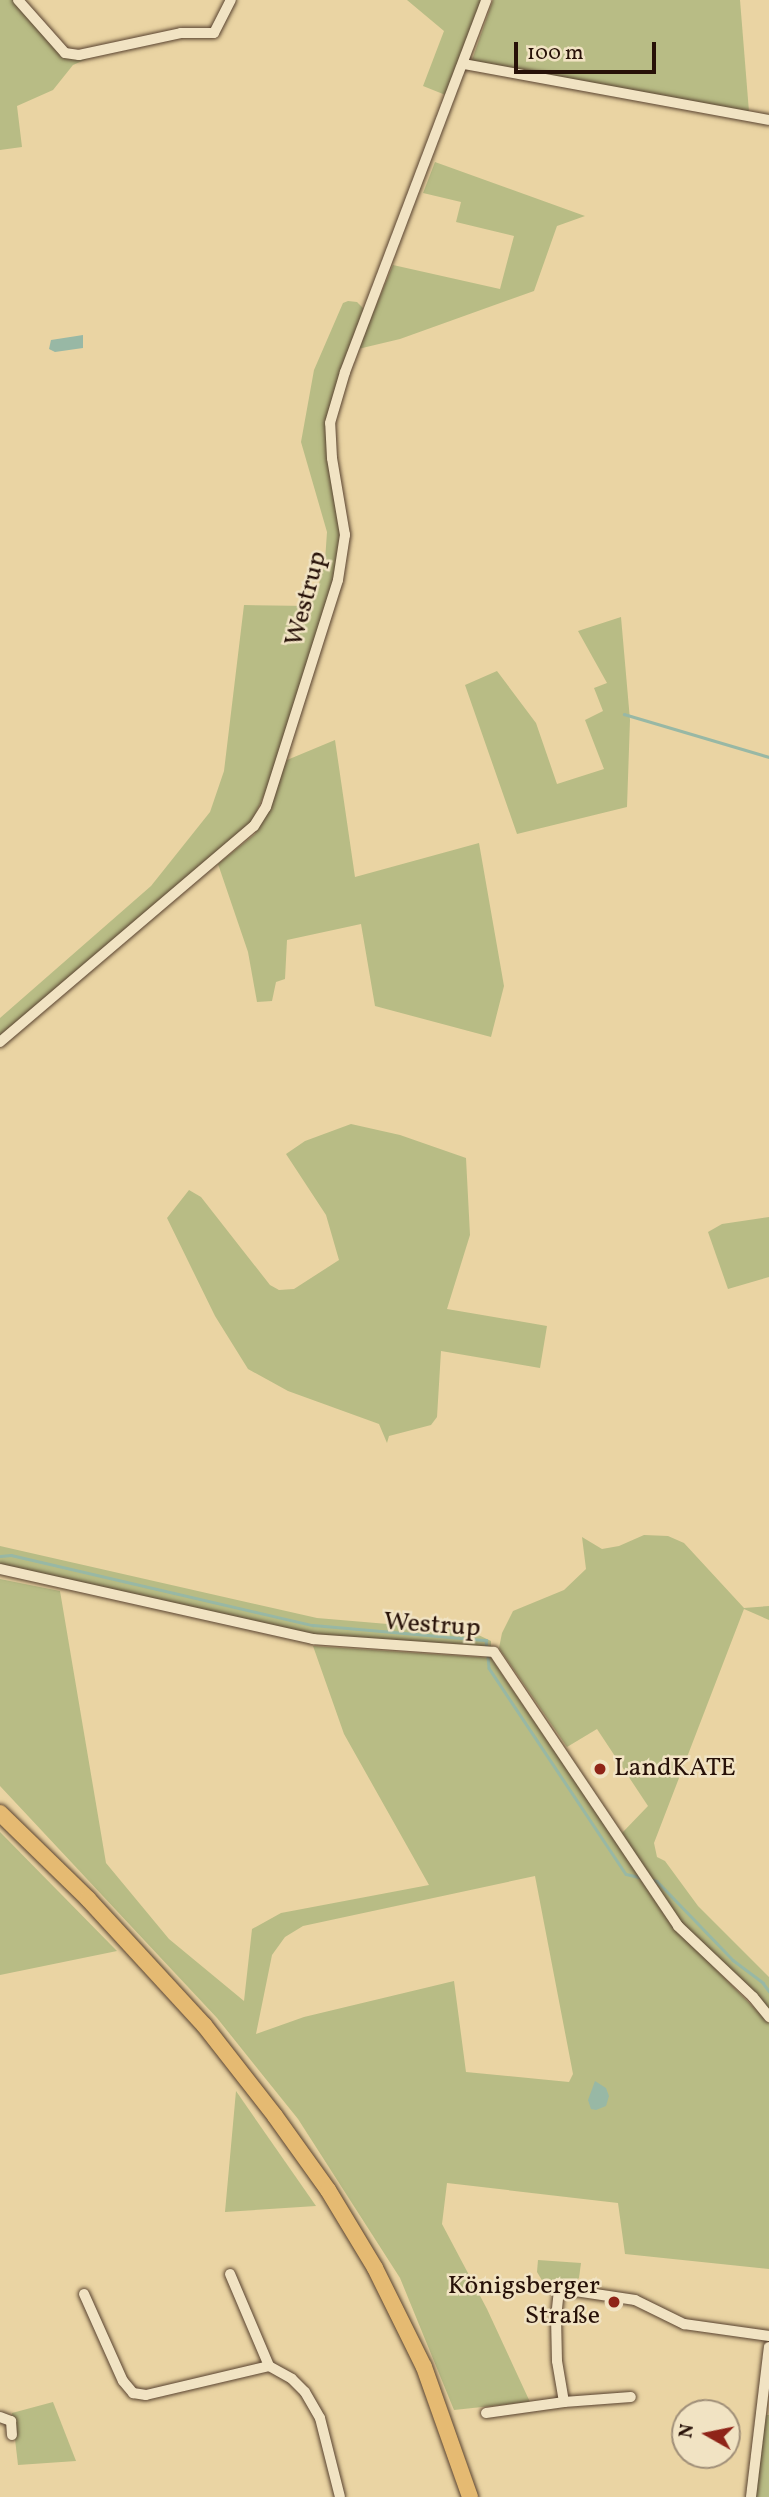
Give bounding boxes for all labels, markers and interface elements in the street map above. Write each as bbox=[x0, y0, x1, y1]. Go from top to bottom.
scale bar bbox=[517, 28, 659, 72]
text: 100 m bbox=[527, 39, 584, 68]
street label: Westrup bbox=[279, 548, 335, 650]
street label: Westrup bbox=[383, 1607, 481, 1645]
place label: LandKATE bbox=[614, 1753, 736, 1785]
marker: LandKATE bbox=[592, 1761, 608, 1777]
place label: Königsberger Straße bbox=[448, 2271, 600, 2332]
marker: Königsberger Straße bbox=[606, 2294, 622, 2310]
north arrow bbox=[671, 2399, 741, 2469]
text: N bbox=[673, 2422, 701, 2440]

